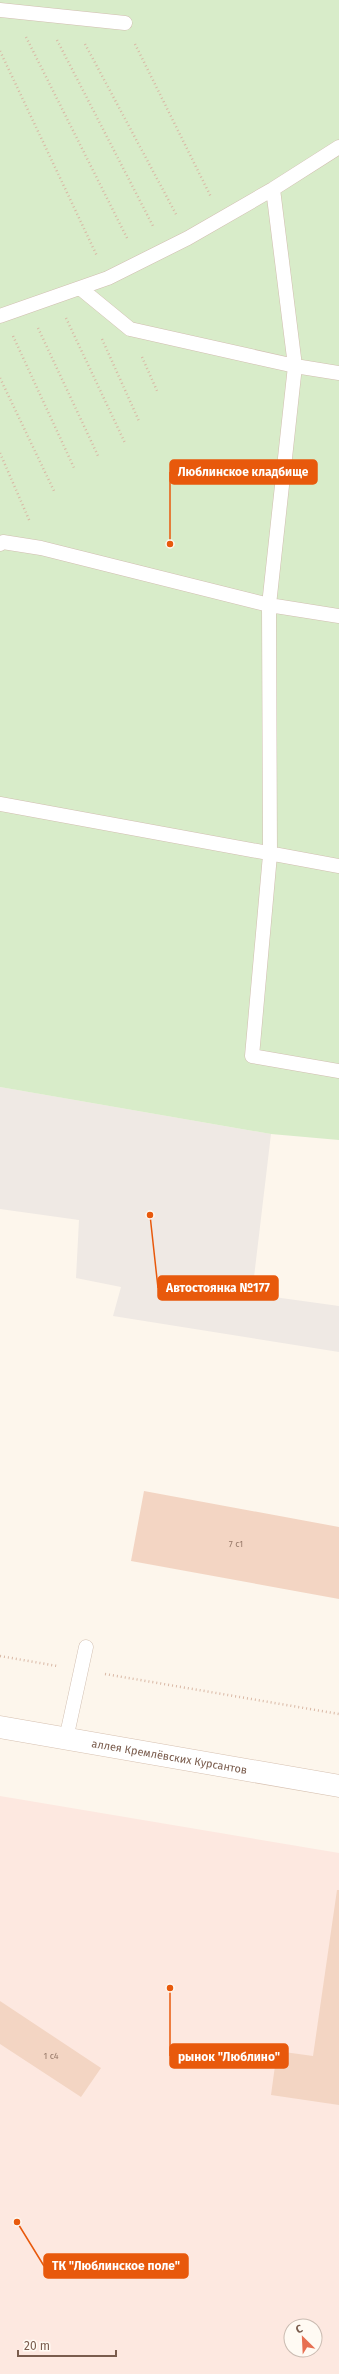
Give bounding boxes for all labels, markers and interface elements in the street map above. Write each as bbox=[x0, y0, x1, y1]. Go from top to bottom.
callout: Люблинское кладбище bbox=[170, 460, 317, 484]
text: Люблинское кладбище bbox=[178, 465, 309, 479]
callout: Автостоянка №177 bbox=[158, 1276, 278, 1300]
text: Автостоянка №177 bbox=[165, 1281, 270, 1295]
house number: 7 с1 bbox=[229, 1539, 243, 1549]
street label: аллея Кремлёвских Курсантов bbox=[91, 1737, 248, 1777]
callout: рынок "Люблино" bbox=[170, 2044, 288, 2068]
text: рынок "Люблино" bbox=[178, 2050, 280, 2064]
house number: 1 с4 bbox=[43, 2051, 59, 2061]
callout: ТК "Люблинское поле" bbox=[44, 2254, 188, 2278]
text: ТК "Люблинское поле" bbox=[52, 2259, 180, 2273]
north arrow bbox=[283, 2318, 323, 2358]
text: С bbox=[294, 2322, 305, 2337]
scale bar bbox=[18, 2332, 116, 2358]
text: 20 m bbox=[24, 2339, 50, 2353]

